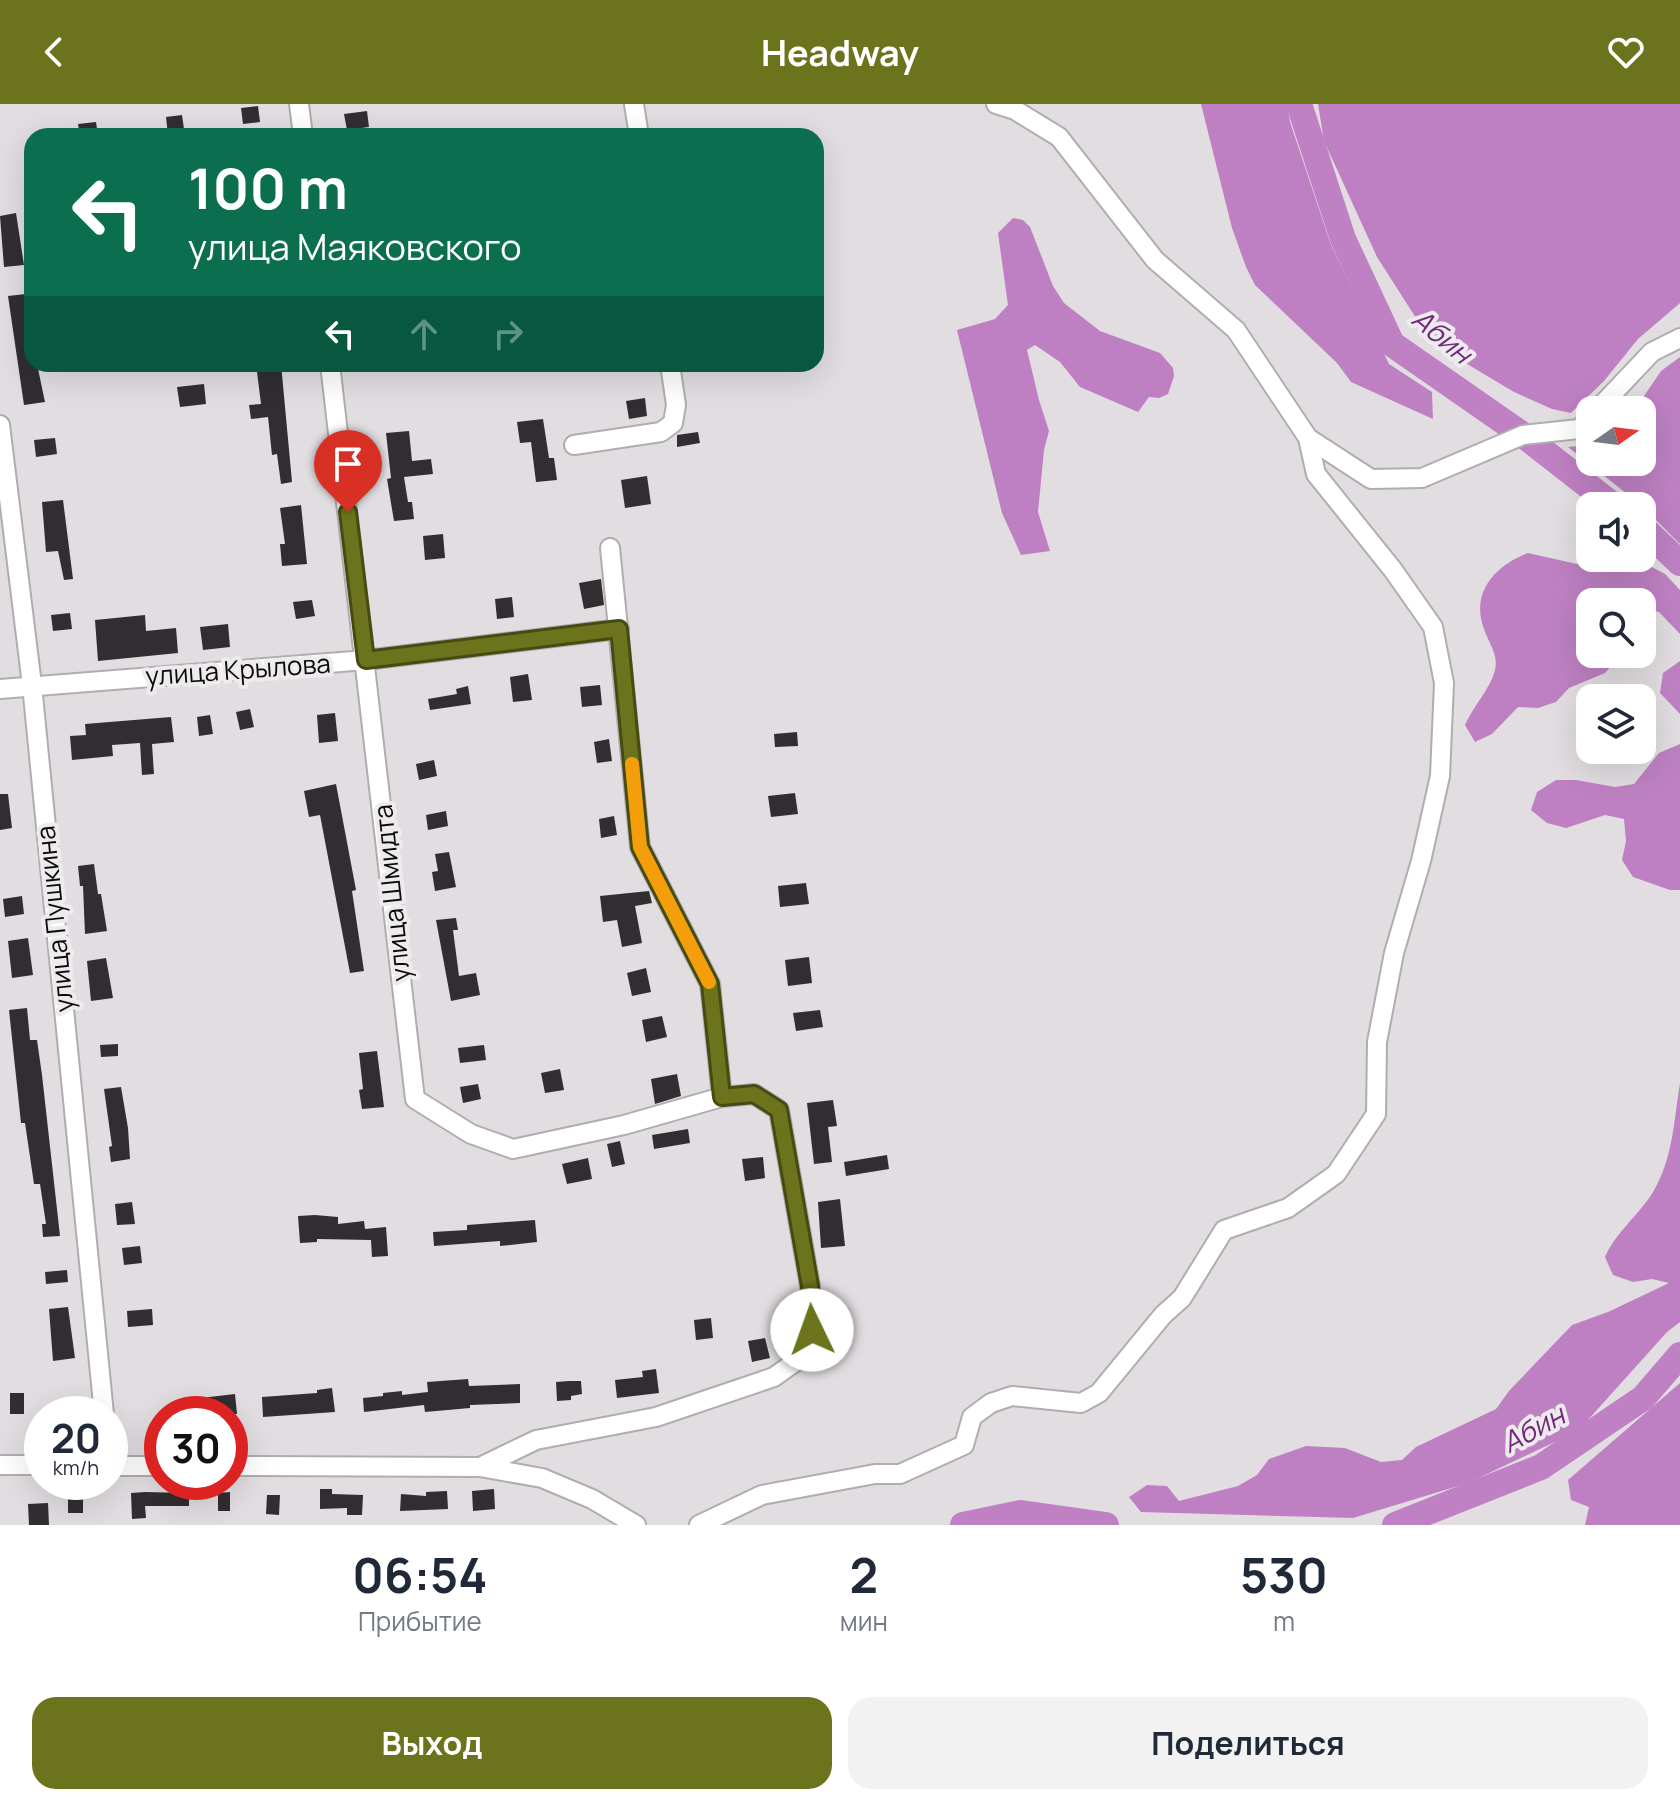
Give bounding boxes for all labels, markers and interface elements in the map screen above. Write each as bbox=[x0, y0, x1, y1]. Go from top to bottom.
text: Headway bbox=[761, 28, 919, 77]
icon: back bbox=[32, 30, 76, 74]
icon: heart bbox=[1604, 30, 1648, 74]
text: 100 m bbox=[188, 149, 348, 226]
icon: left bbox=[56, 160, 160, 264]
text: улица Маяковского bbox=[188, 222, 522, 271]
water label: Абин bbox=[1405, 299, 1482, 373]
icon: left bbox=[318, 312, 362, 356]
icon: ahead bbox=[402, 312, 446, 356]
icon: right bbox=[486, 312, 530, 356]
north arrow bbox=[1576, 396, 1656, 476]
map controls bbox=[1576, 396, 1656, 764]
pin bbox=[314, 430, 382, 512]
icon: arrive bbox=[326, 442, 370, 486]
button: sound bbox=[1576, 492, 1656, 572]
button: search bbox=[1576, 588, 1656, 668]
street label: улица Крылова bbox=[144, 645, 332, 693]
button: layers bbox=[1576, 684, 1656, 764]
street label: улица Шмидта bbox=[364, 803, 418, 983]
street label: улица Пушкина bbox=[26, 824, 82, 1014]
position arrow bbox=[770, 1288, 854, 1372]
water label: Абин bbox=[1494, 1394, 1573, 1461]
speed limit sign: 30 bbox=[144, 1396, 248, 1500]
text: 20 bbox=[51, 1410, 101, 1465]
text: km/h bbox=[53, 1454, 99, 1481]
text: 06:54 bbox=[352, 1542, 487, 1607]
text: 2 bbox=[849, 1542, 878, 1607]
text: 530 bbox=[1240, 1542, 1328, 1607]
text: Прибытие bbox=[358, 1603, 482, 1639]
text: мин bbox=[840, 1603, 888, 1639]
text: m bbox=[1273, 1603, 1295, 1639]
button: Выход bbox=[32, 1697, 832, 1789]
button: Поделиться bbox=[848, 1697, 1648, 1789]

